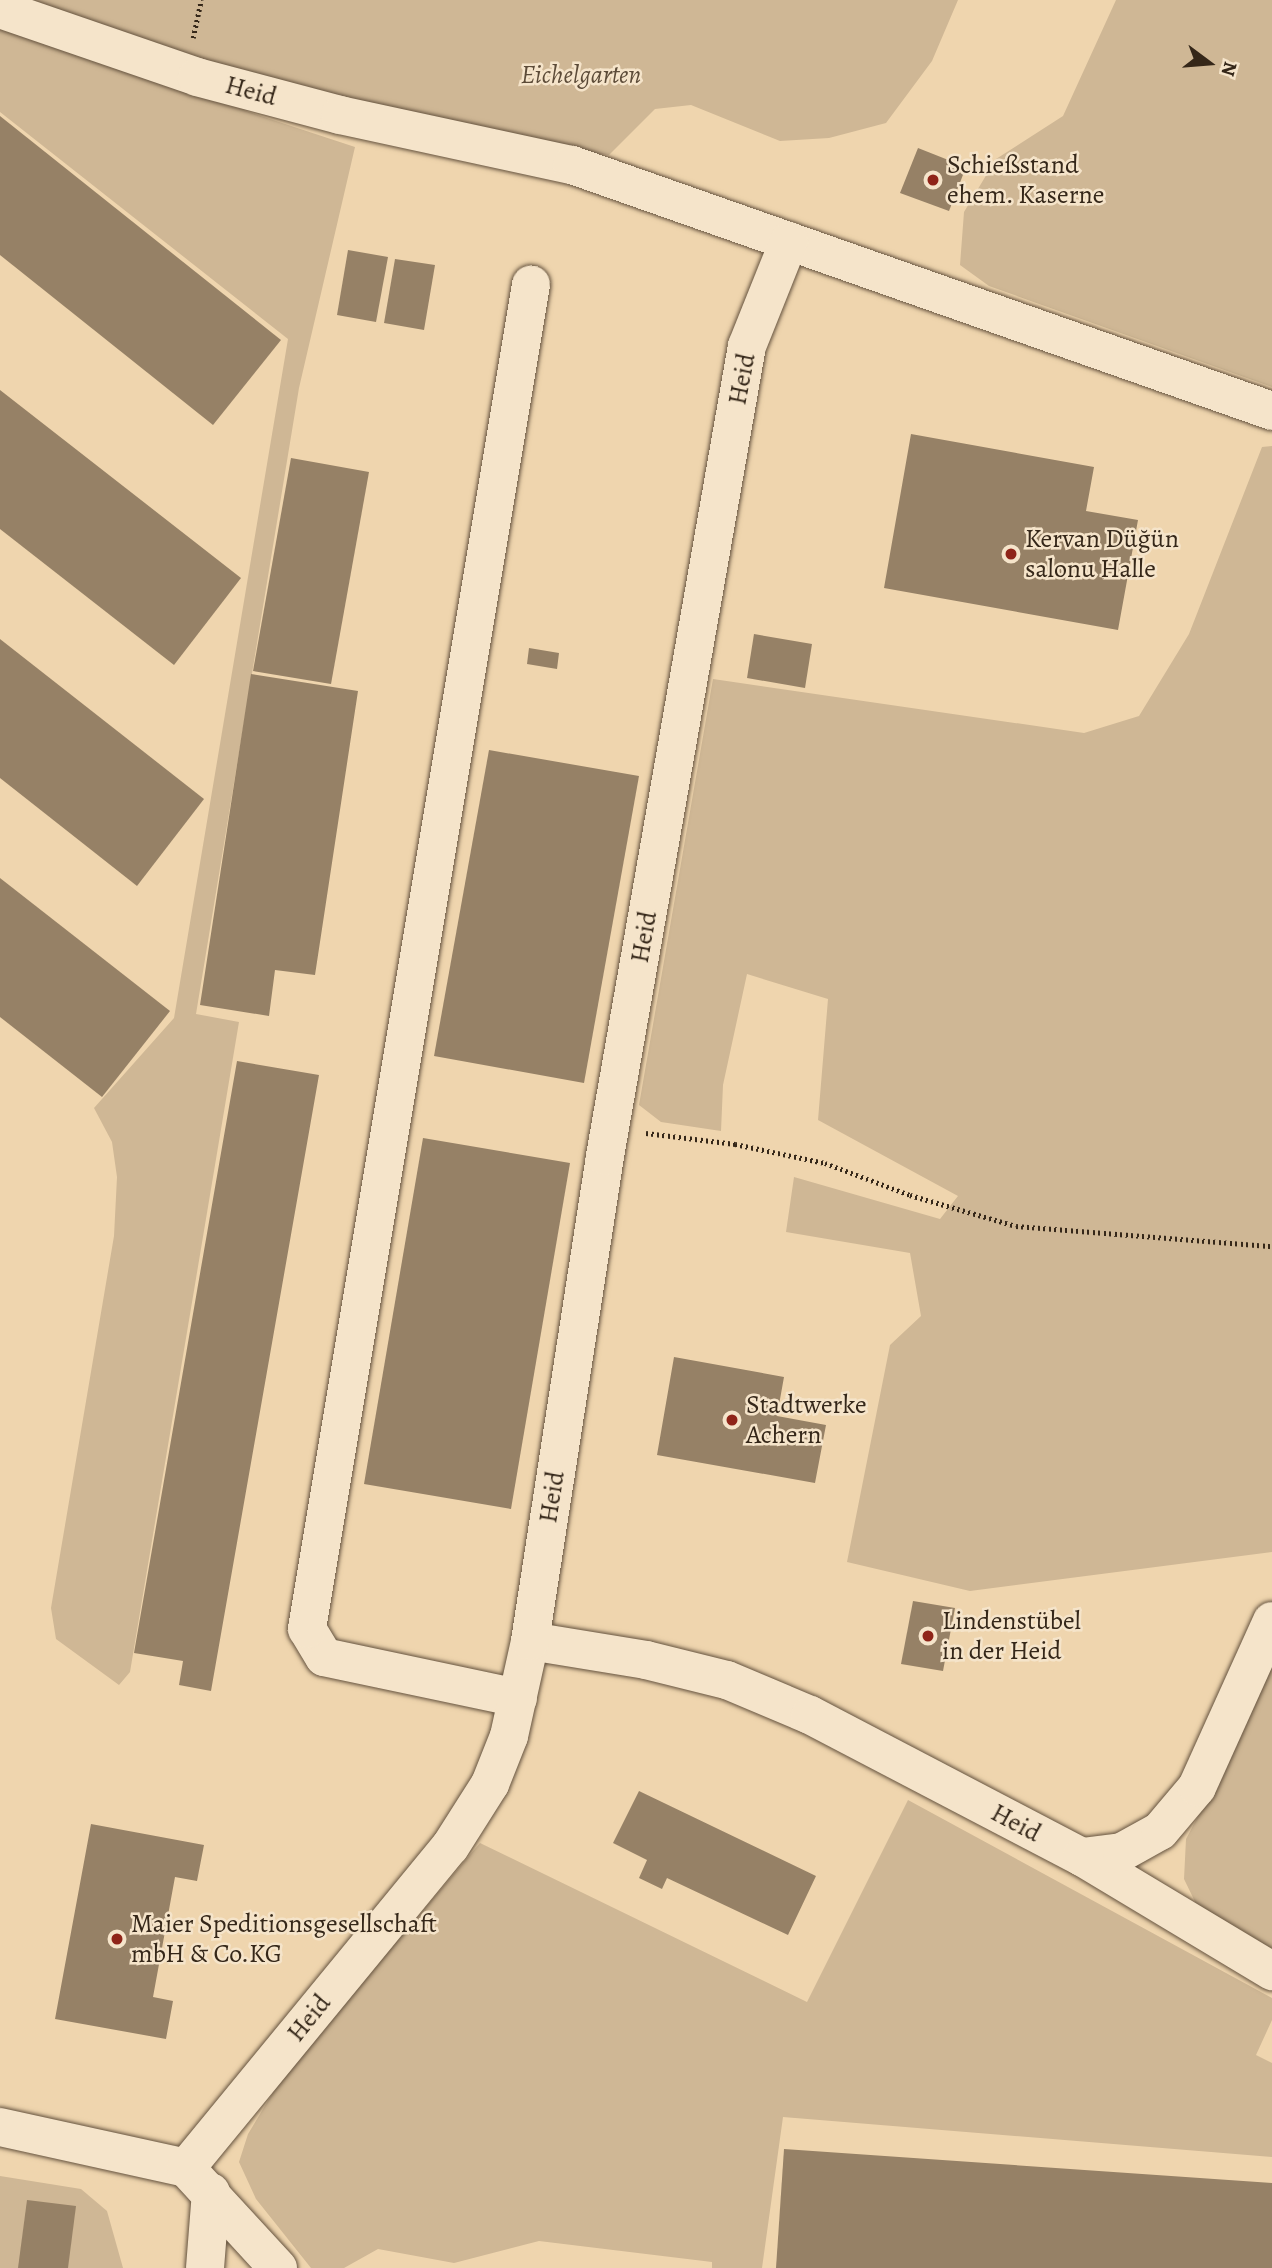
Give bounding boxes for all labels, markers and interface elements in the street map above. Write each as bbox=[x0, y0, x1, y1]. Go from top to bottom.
north arrow bbox=[1174, 28, 1244, 98]
park label: Eichelgarten bbox=[521, 59, 641, 91]
text: N bbox=[1215, 59, 1244, 79]
street label: Heid bbox=[222, 69, 280, 113]
place label: Schießstand ehem. Kaserne bbox=[947, 149, 1105, 210]
marker: Schießstand ehem. Kaserne bbox=[925, 172, 941, 188]
street label: Heid bbox=[722, 350, 762, 408]
place label: Kervan Düğün salonu Halle bbox=[1025, 523, 1179, 584]
marker: Kervan Düğün salonu Halle bbox=[1003, 546, 1019, 562]
street label: Heid bbox=[624, 909, 664, 965]
place label: Stadtwerke Achern bbox=[746, 1389, 867, 1450]
marker: Stadtwerke Achern bbox=[724, 1412, 740, 1428]
street label: Heid bbox=[533, 1469, 571, 1525]
place label: Lindenstübel in der Heid bbox=[942, 1605, 1081, 1666]
marker: Lindenstübel in der Heid bbox=[920, 1628, 936, 1644]
street label: Heid bbox=[986, 1797, 1046, 1849]
place label: Maier Speditionsgesellschaft mbH & Co.KG bbox=[131, 1908, 437, 1969]
marker: Maier Speditionsgesellschaft mbH & Co.KG bbox=[109, 1931, 125, 1947]
street label: Heid bbox=[281, 1988, 337, 2048]

